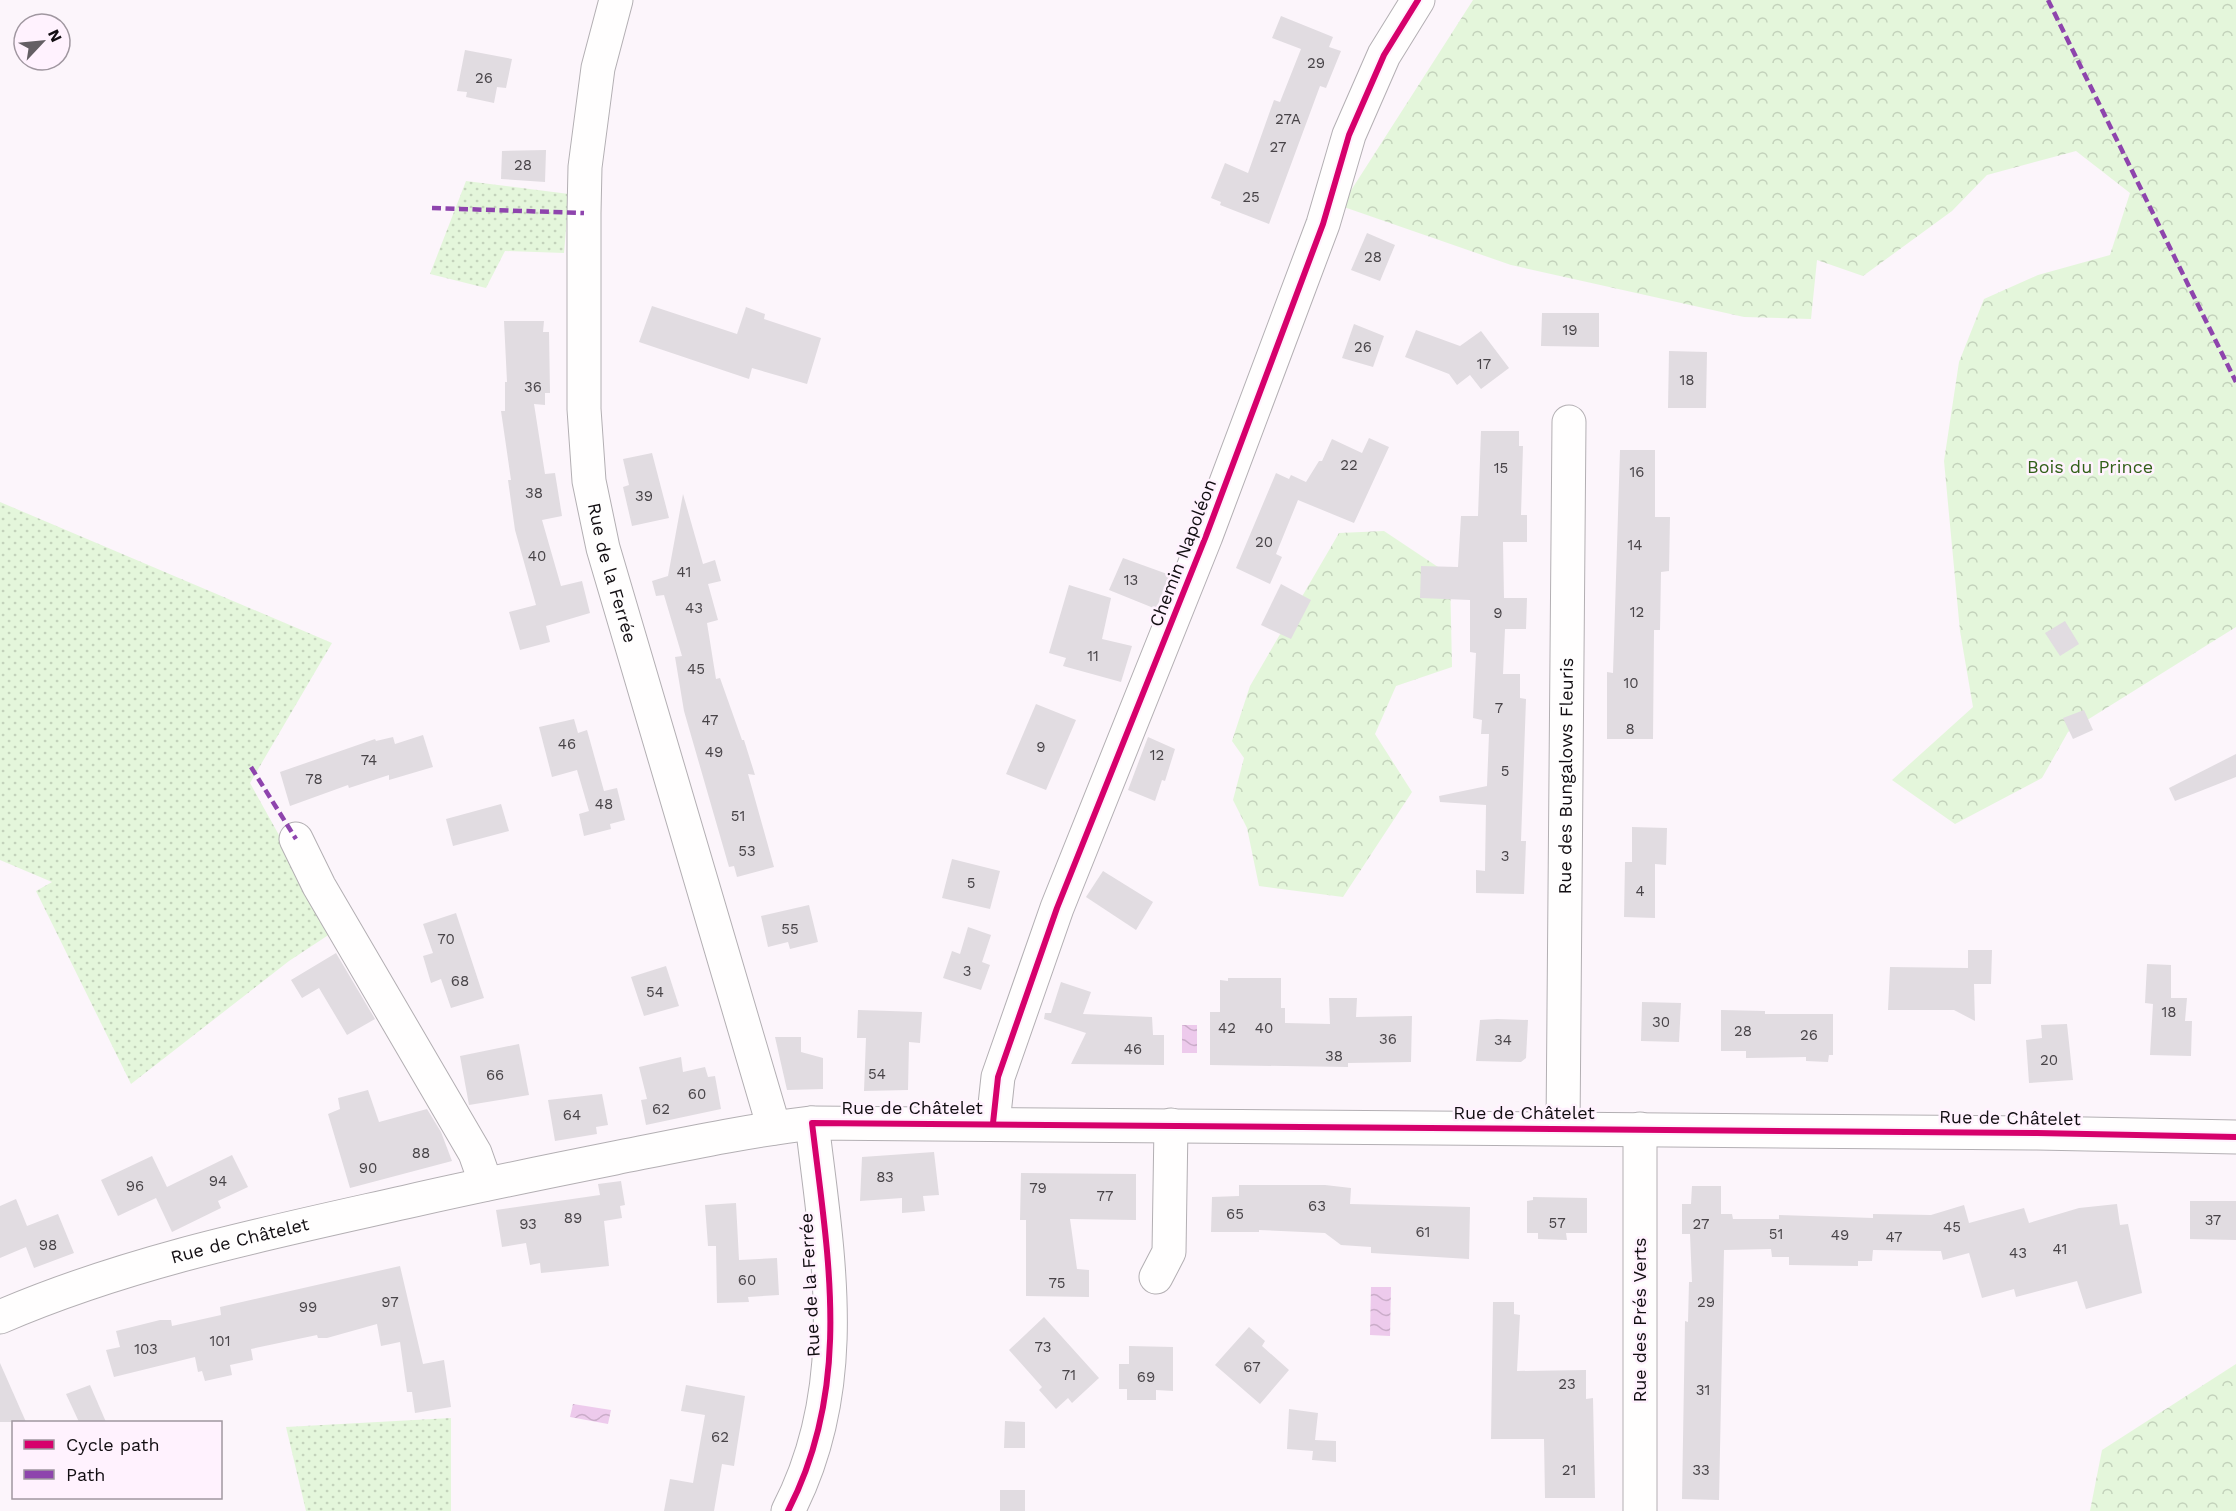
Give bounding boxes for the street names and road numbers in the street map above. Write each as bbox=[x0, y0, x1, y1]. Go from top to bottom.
street label: Chemin Napoléon bbox=[1145, 476, 1220, 630]
street label: Rue de la Ferrée bbox=[584, 501, 641, 645]
street label: Rue des Bungalows Fleuris bbox=[1554, 658, 1577, 894]
street label: Rue de Châtelet bbox=[841, 1097, 983, 1118]
street label: Rue de Châtelet bbox=[1453, 1102, 1595, 1123]
street label: Rue de Châtelet bbox=[1939, 1106, 2081, 1129]
street label: Rue de la Ferrée bbox=[795, 1212, 824, 1358]
street label: Rue de Châtelet bbox=[168, 1213, 311, 1268]
street label: Rue des Prés Verts bbox=[1629, 1237, 1650, 1403]

